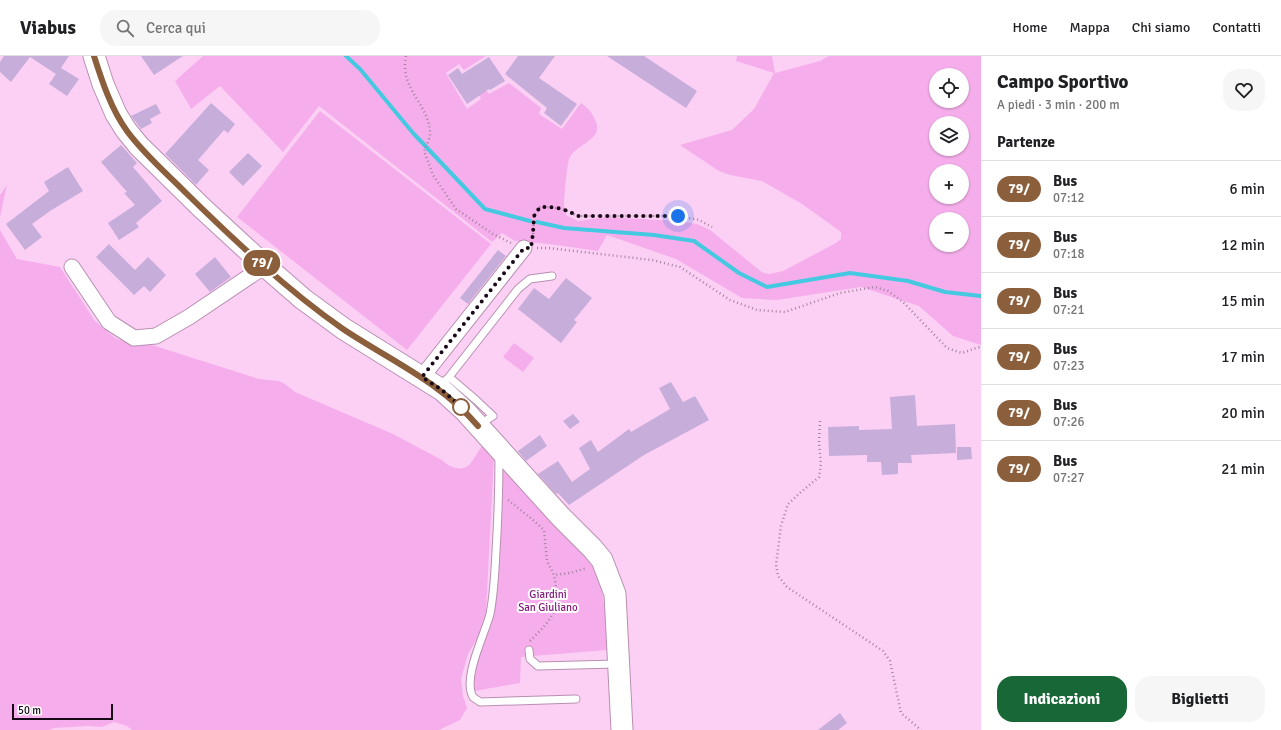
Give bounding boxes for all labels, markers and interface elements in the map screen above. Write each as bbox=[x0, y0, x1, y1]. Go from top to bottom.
search box bbox=[100, 10, 380, 46]
text: Viabus bbox=[20, 16, 76, 40]
icon: search bbox=[114, 17, 136, 39]
text: Cerca qui bbox=[146, 19, 206, 37]
text: Home bbox=[1013, 19, 1047, 36]
text: Mappa bbox=[1069, 19, 1110, 36]
text: Chi siamo bbox=[1132, 19, 1190, 36]
text: Contatti bbox=[1212, 19, 1261, 36]
map controls bbox=[929, 68, 969, 252]
button: locate bbox=[929, 68, 969, 108]
button: heart bbox=[1223, 69, 1265, 111]
text: Campo Sportivo bbox=[997, 70, 1128, 94]
text: A piedi · 3 min · 200 m bbox=[997, 97, 1120, 113]
button: layers bbox=[929, 116, 969, 156]
text: Partenze bbox=[997, 133, 1055, 151]
button: + bbox=[929, 164, 969, 204]
text: Bus bbox=[1053, 172, 1077, 190]
text: 79/ bbox=[1008, 180, 1030, 197]
text: 6 min bbox=[1229, 180, 1265, 198]
text: 07:12 bbox=[1053, 190, 1085, 206]
your location bbox=[668, 206, 688, 226]
button: − bbox=[929, 212, 969, 252]
text: Bus bbox=[1053, 228, 1077, 246]
text: 79/ bbox=[1008, 236, 1030, 253]
text: 12 min bbox=[1221, 236, 1265, 254]
text: 07:18 bbox=[1053, 246, 1085, 262]
line badge: 79/ bbox=[239, 250, 285, 276]
text: 79/ bbox=[251, 254, 273, 271]
text: Bus bbox=[1053, 284, 1077, 302]
text: 79/ bbox=[1008, 292, 1030, 309]
text: 15 min bbox=[1221, 292, 1265, 310]
text: 07:21 bbox=[1053, 302, 1085, 318]
text: Bus bbox=[1053, 340, 1077, 358]
text: 79/ bbox=[1008, 348, 1030, 365]
text: 17 min bbox=[1221, 348, 1265, 366]
text: 07:23 bbox=[1053, 358, 1085, 374]
text: Bus bbox=[1053, 396, 1077, 414]
unlabelled marker bbox=[452, 398, 470, 416]
text: 79/ bbox=[1008, 404, 1030, 421]
text: 20 min bbox=[1221, 404, 1265, 422]
text: 07:26 bbox=[1053, 414, 1085, 430]
text: Bus bbox=[1053, 452, 1077, 470]
text: 79/ bbox=[1008, 460, 1030, 477]
text: 21 min bbox=[1221, 460, 1265, 478]
text: 07:27 bbox=[1053, 470, 1085, 486]
park label: Giardini San Giuliano bbox=[518, 588, 578, 614]
button: Indicazioni bbox=[997, 676, 1127, 722]
button: Biglietti bbox=[1135, 676, 1265, 722]
scale bar bbox=[12, 702, 113, 721]
text: 50 m bbox=[18, 704, 41, 717]

